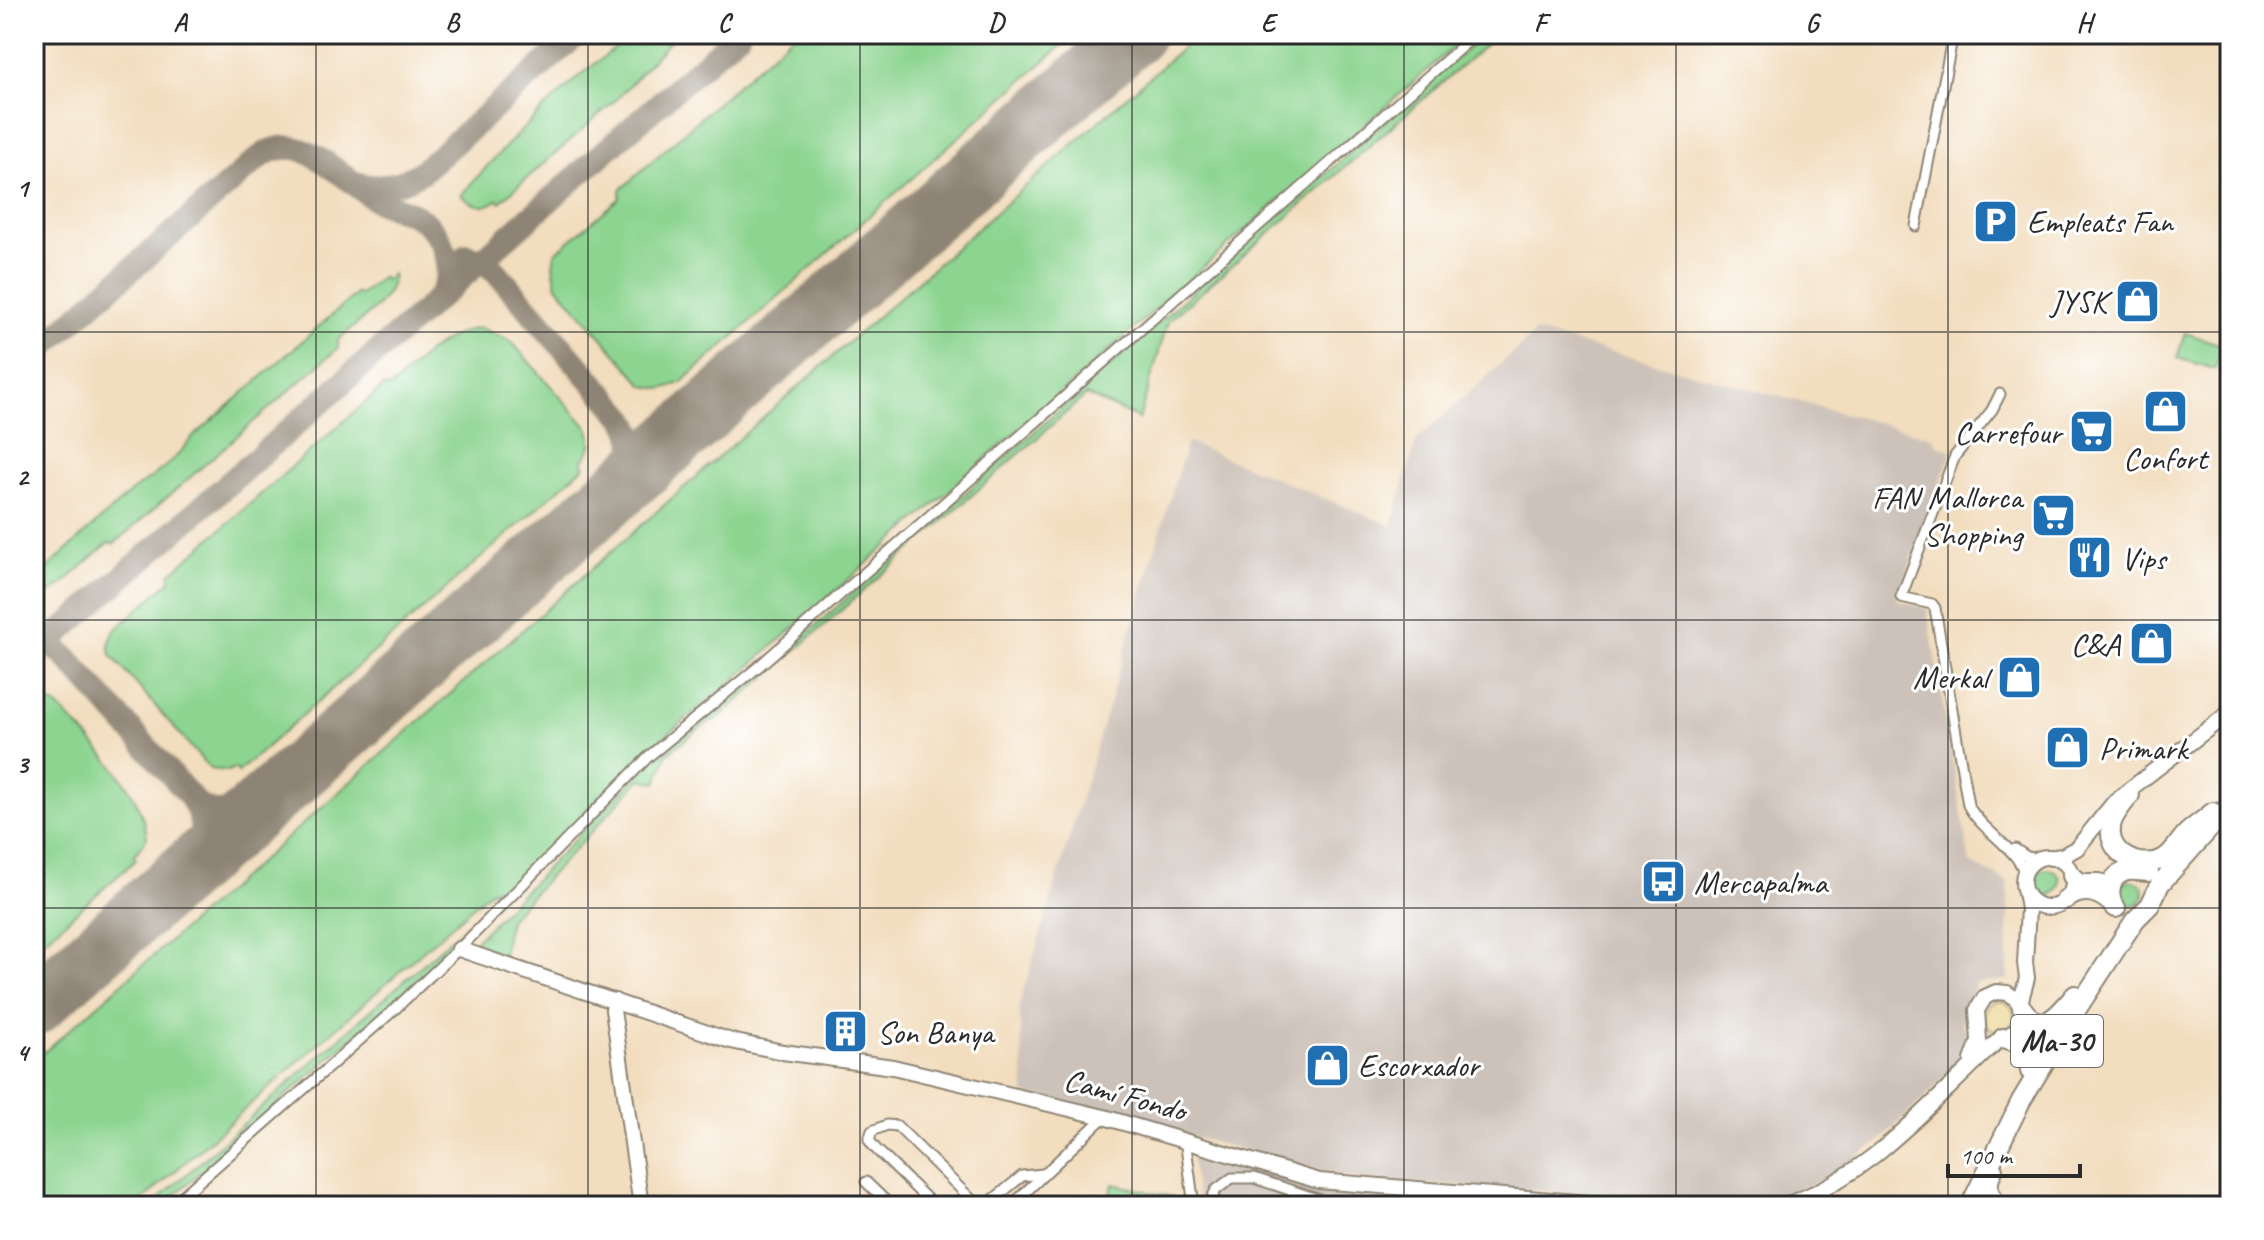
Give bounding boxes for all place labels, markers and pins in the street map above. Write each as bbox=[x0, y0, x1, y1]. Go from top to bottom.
parking icon: Empleats Fan bbox=[1972, 197, 2020, 245]
place label: Empleats Fan bbox=[2027, 201, 2175, 242]
shop icon: JYSK bbox=[2114, 277, 2162, 325]
place label: JYSK bbox=[2048, 281, 2113, 322]
shop icon: Confort bbox=[2141, 387, 2189, 435]
supermarket icon: Carrefour bbox=[2068, 408, 2116, 456]
place label: Carrefour bbox=[1955, 412, 2064, 453]
place label: Confort bbox=[2123, 438, 2210, 479]
place label: FAN Mallorca Shopping bbox=[1872, 477, 2025, 555]
supermarket icon: FAN Mallorca Shopping bbox=[2029, 491, 2077, 539]
restaurant icon: Vips bbox=[2066, 534, 2114, 582]
place label: Vips bbox=[2121, 538, 2168, 579]
shop icon: C&A bbox=[2127, 620, 2175, 668]
place label: C&A bbox=[2071, 624, 2122, 665]
shop icon: Merkal bbox=[1995, 653, 2043, 701]
place label: Merkal bbox=[1913, 657, 1994, 698]
shop icon: Primark bbox=[2044, 724, 2092, 772]
place label: Primark bbox=[2099, 728, 2189, 769]
bus stop icon: Mercapalma bbox=[1639, 858, 1687, 906]
place label: Mercapalma bbox=[1694, 862, 1829, 903]
building icon: Son Banya bbox=[822, 1008, 870, 1056]
place label: Son Banya bbox=[877, 1012, 996, 1053]
shop icon: Escorxador bbox=[1303, 1041, 1351, 1089]
place label: Escorxador bbox=[1358, 1045, 1482, 1086]

